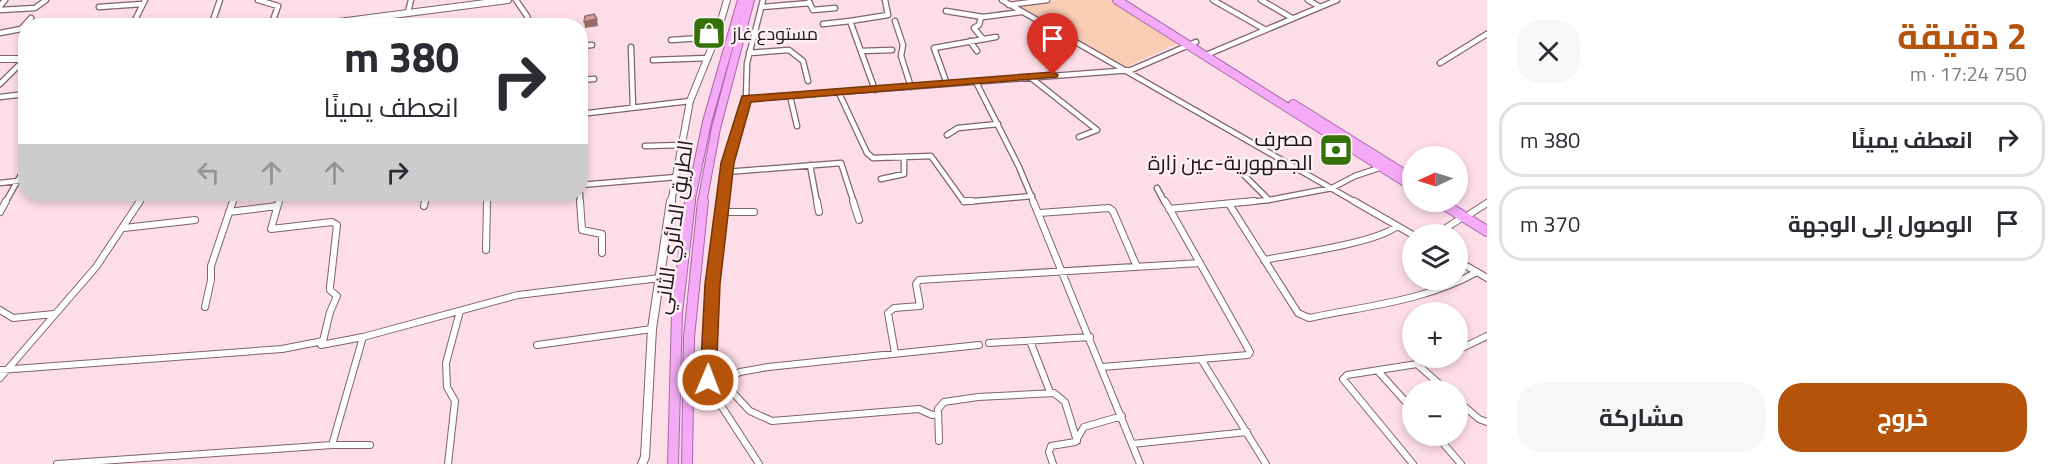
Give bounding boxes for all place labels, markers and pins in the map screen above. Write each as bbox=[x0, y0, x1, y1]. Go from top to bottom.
pin bbox=[1027, 13, 1078, 75]
shop icon: مستودع غاز bbox=[691, 15, 727, 51]
place label: مستودع غاز bbox=[731, 20, 818, 47]
place label: مصرف الجمهورية-عين زارة bbox=[1148, 122, 1313, 178]
bank icon: مصرف الجمهورية-عين زارة bbox=[1318, 132, 1354, 168]

